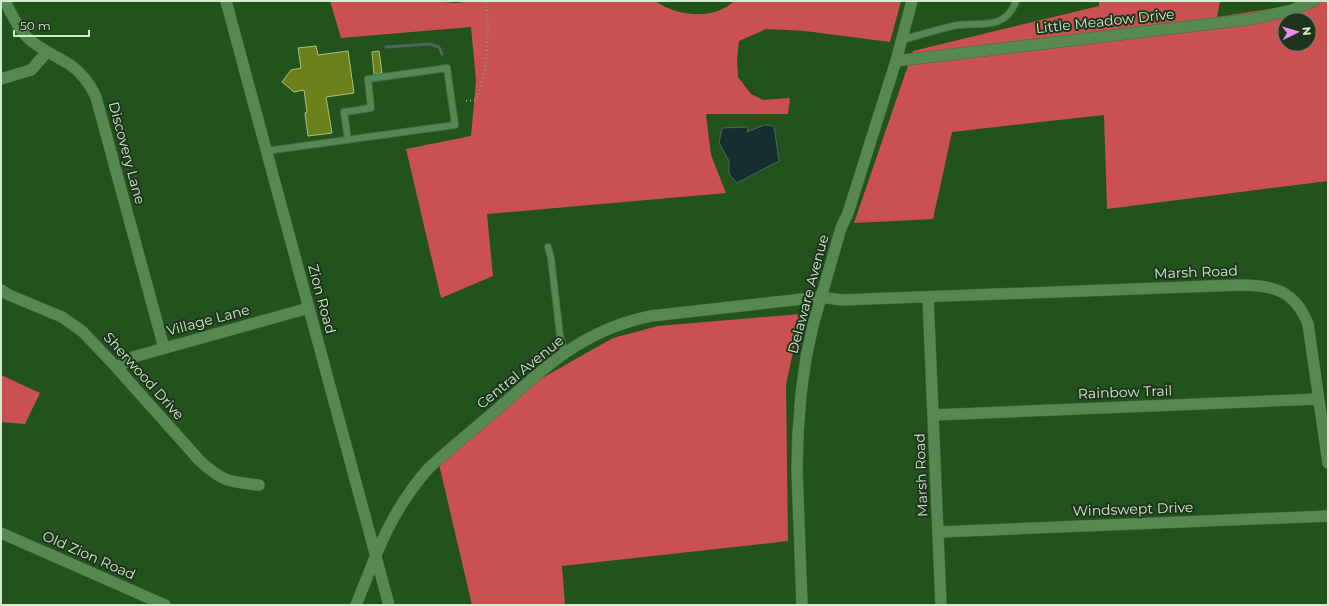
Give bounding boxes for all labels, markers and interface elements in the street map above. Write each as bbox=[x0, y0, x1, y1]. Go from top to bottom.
street label: Little Meadow Drive bbox=[1035, 5, 1175, 37]
scale bar bbox=[14, 12, 89, 38]
north arrow bbox=[1277, 12, 1317, 52]
text: 50 m bbox=[20, 18, 51, 33]
text: N bbox=[1300, 26, 1314, 36]
street label: Discovery Lane bbox=[105, 100, 149, 206]
street label: Delaware Avenue bbox=[783, 232, 833, 356]
street label: Zion Road bbox=[304, 262, 340, 336]
street label: Marsh Road bbox=[1154, 262, 1238, 282]
street label: Village Lane bbox=[165, 300, 251, 340]
street label: Sherwood Drive bbox=[100, 328, 188, 424]
street label: Central Avenue bbox=[473, 331, 567, 413]
street label: Rainbow Trail bbox=[1078, 381, 1172, 403]
street label: Marsh Road bbox=[911, 433, 931, 517]
street label: Windswept Drive bbox=[1072, 498, 1194, 520]
street label: Old Zion Road bbox=[40, 526, 138, 584]

